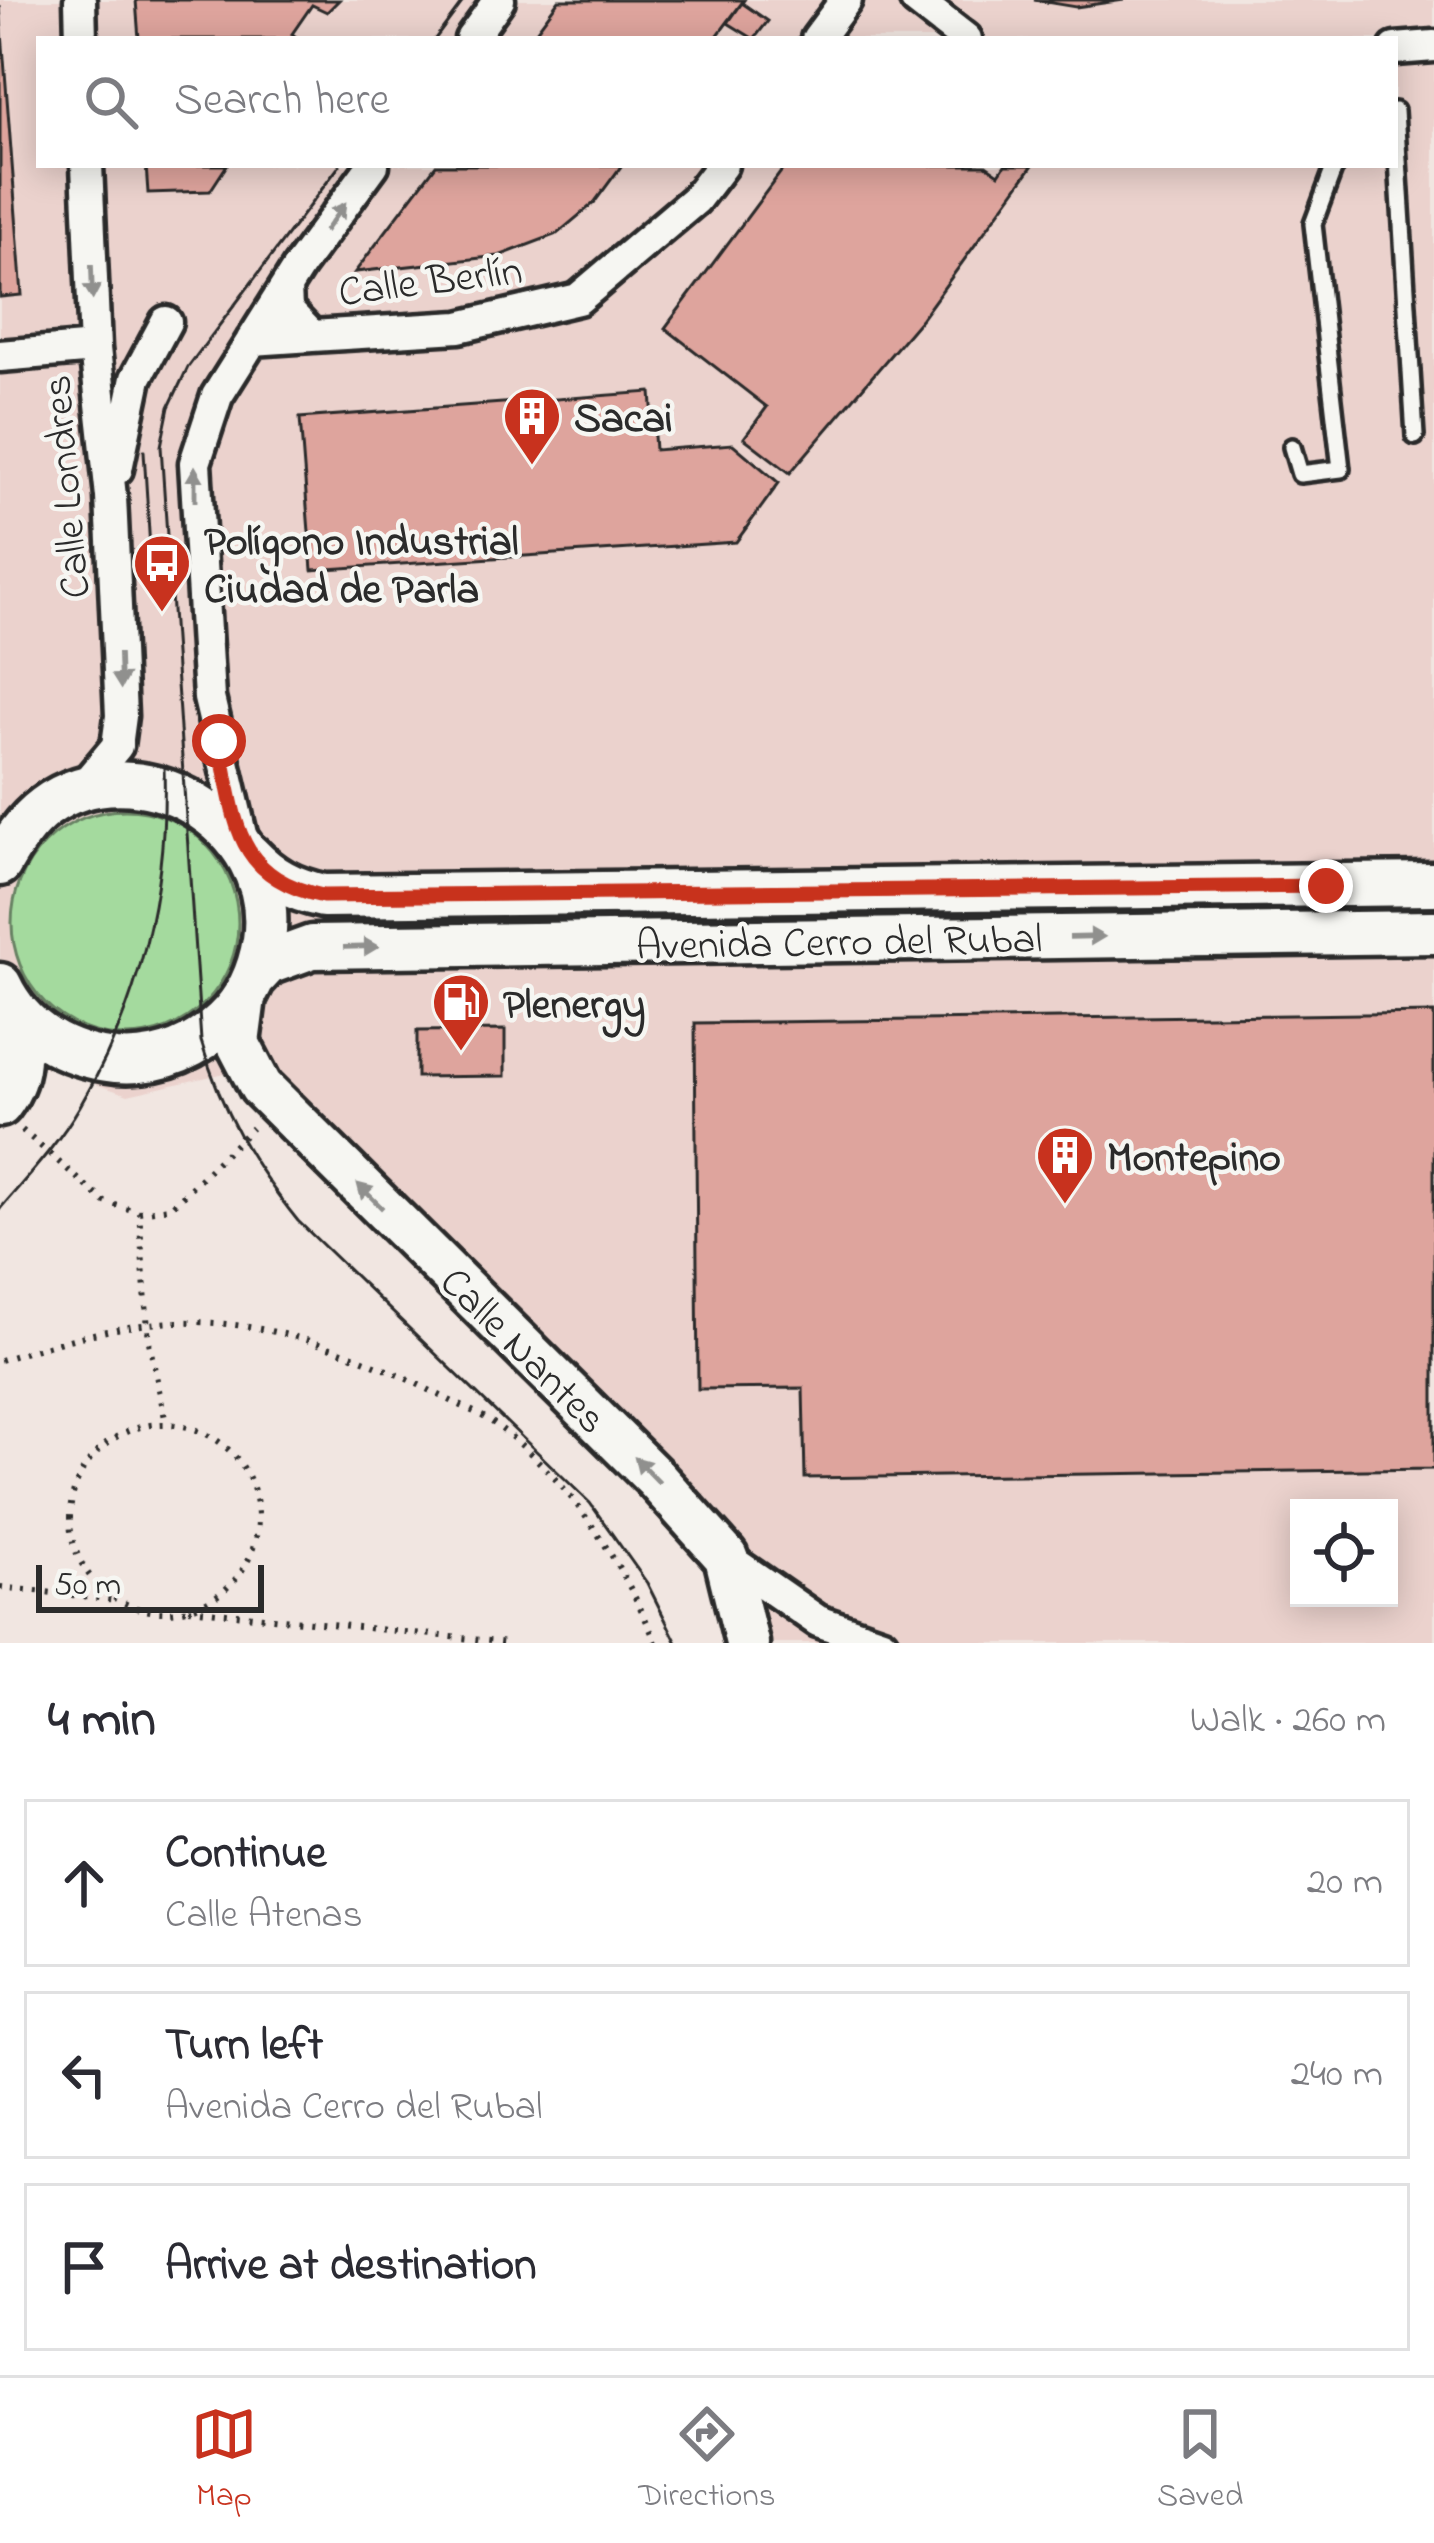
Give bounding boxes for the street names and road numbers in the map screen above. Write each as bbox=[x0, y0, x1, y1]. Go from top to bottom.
street label: Calle Berlín bbox=[335, 242, 526, 325]
street label: Calle Londres bbox=[28, 372, 109, 601]
street label: Avenida Cerro del Rubal bbox=[635, 910, 1043, 979]
street label: Calle Nantes bbox=[424, 1255, 619, 1450]

